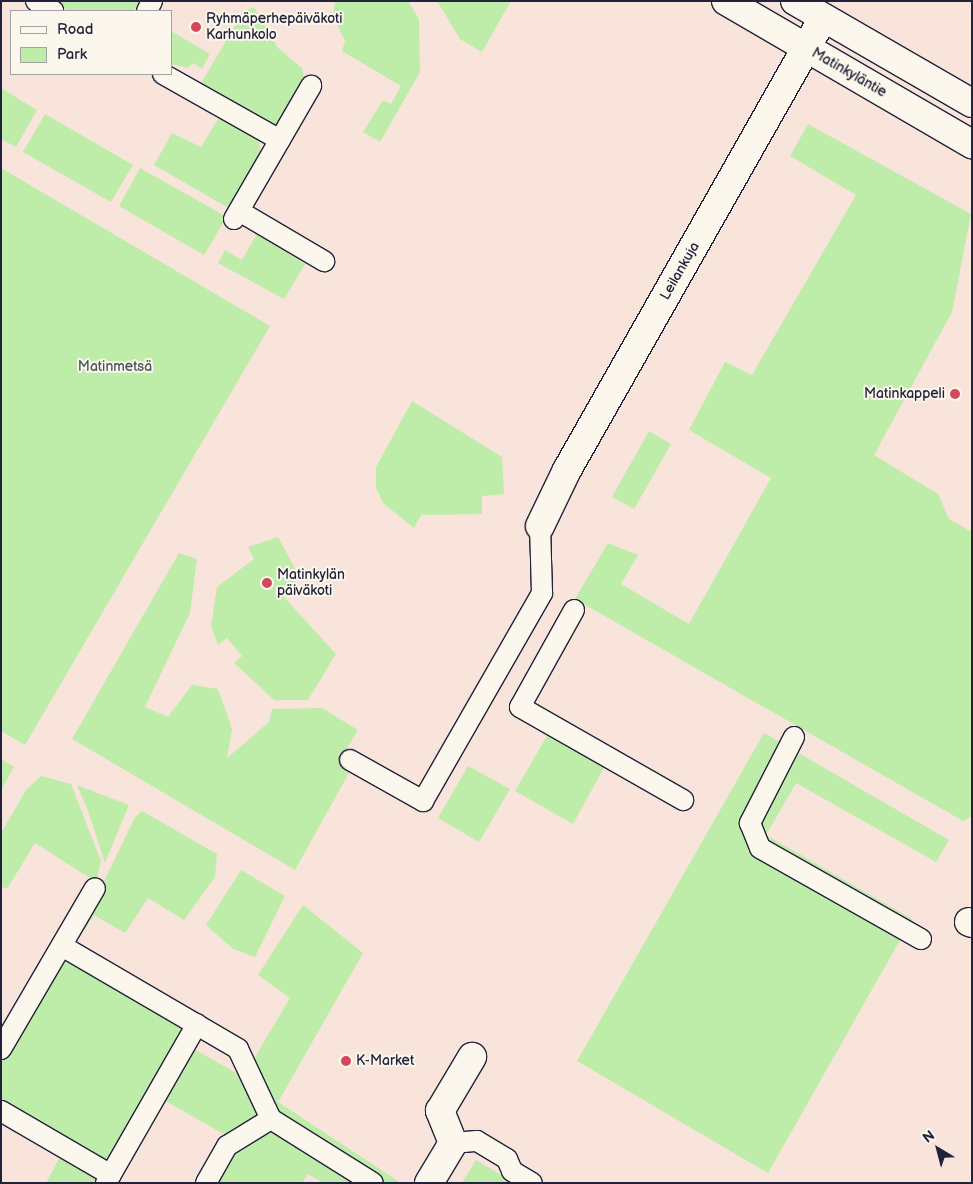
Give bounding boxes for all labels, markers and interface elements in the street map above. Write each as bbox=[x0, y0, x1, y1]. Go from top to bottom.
legend bbox=[10, 10, 172, 75]
place label: Ryhmäperhepäiväkoti Karhunkolo bbox=[206, 11, 343, 44]
text: Road bbox=[57, 20, 93, 39]
marker: Ryhmäperhepäiväkoti Karhunkolo bbox=[190, 21, 202, 33]
text: Park bbox=[57, 45, 87, 64]
street label: Matinkyläntie bbox=[809, 45, 889, 101]
street label: Leilankuja bbox=[657, 239, 703, 303]
park label: Matinmetsä bbox=[78, 359, 152, 375]
place label: Matinkappeli bbox=[864, 386, 945, 402]
marker: Matinkappeli bbox=[949, 388, 961, 400]
place label: Matinkylän päiväkoti bbox=[277, 567, 345, 600]
marker: Matinkylän päiväkoti bbox=[261, 577, 273, 589]
place label: K-Market bbox=[356, 1053, 414, 1069]
marker: K-Market bbox=[340, 1055, 352, 1067]
north arrow bbox=[913, 1124, 963, 1174]
text: N bbox=[919, 1127, 938, 1147]

